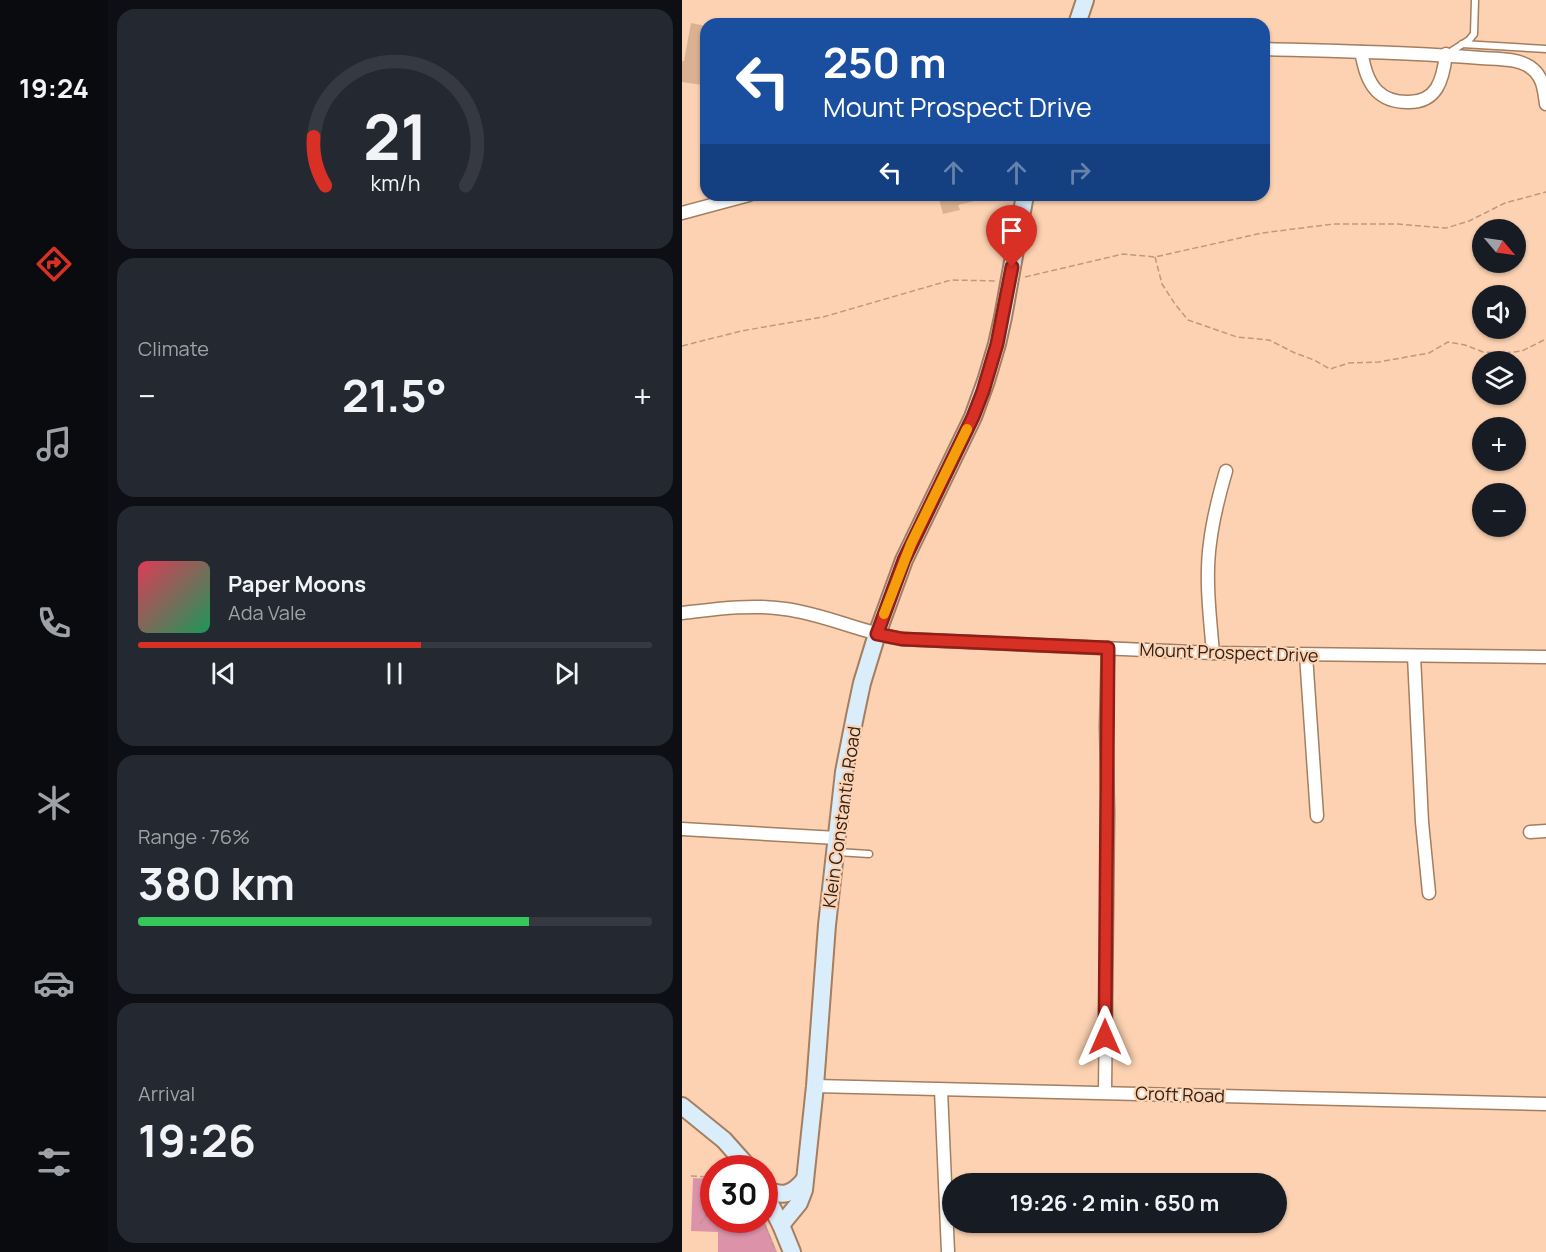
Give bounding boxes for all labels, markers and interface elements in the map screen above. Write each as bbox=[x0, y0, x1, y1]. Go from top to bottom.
text: 250 m bbox=[823, 33, 946, 91]
icon: left bbox=[724, 42, 802, 120]
text: 19:24 bbox=[19, 69, 89, 106]
text: Mount Prospect Drive bbox=[823, 88, 1092, 125]
text: 21 bbox=[363, 93, 427, 179]
icon: left bbox=[874, 156, 907, 189]
icon: ahead bbox=[937, 156, 970, 189]
icon: ahead bbox=[1000, 156, 1033, 189]
icon: right bbox=[1063, 156, 1096, 189]
text: km/h bbox=[370, 168, 420, 197]
pin bbox=[986, 205, 1037, 267]
icon: arrive bbox=[995, 214, 1028, 247]
north arrow bbox=[1472, 219, 1526, 273]
map controls bbox=[1472, 219, 1526, 537]
icon: directions bbox=[33, 243, 75, 285]
button: sound bbox=[1472, 285, 1526, 339]
text: Climate bbox=[138, 335, 209, 362]
button: layers bbox=[1472, 351, 1526, 405]
text: 21.5° bbox=[342, 364, 447, 426]
text: − bbox=[138, 373, 156, 418]
text: + bbox=[633, 373, 652, 418]
button: + bbox=[1472, 417, 1526, 471]
icon: music bbox=[33, 423, 75, 465]
button: − bbox=[1472, 483, 1526, 537]
text: Paper Moons bbox=[228, 569, 366, 599]
text: Ada Vale bbox=[228, 599, 306, 626]
icon: phone bbox=[33, 602, 75, 644]
street label: Mount Prospect Drive bbox=[1139, 637, 1319, 667]
icon: previous bbox=[207, 657, 240, 690]
icon: pause bbox=[378, 657, 411, 690]
icon: next bbox=[550, 657, 583, 690]
street label: Klein Constantia Road bbox=[816, 725, 866, 909]
icon: climate bbox=[33, 782, 75, 824]
text: Range · 76% bbox=[138, 823, 250, 850]
text: 380 km bbox=[138, 852, 295, 914]
icon: car bbox=[33, 962, 75, 1004]
position arrow bbox=[1073, 1005, 1137, 1069]
text: Arrival bbox=[138, 1080, 195, 1107]
street label: Croft Road bbox=[1135, 1080, 1225, 1108]
text: 19:26 bbox=[138, 1109, 256, 1171]
icon: filters bbox=[33, 1141, 75, 1183]
speed limit sign: 30 bbox=[700, 1155, 778, 1233]
text: 19:26 · 2 min · 650 m bbox=[1010, 1188, 1219, 1218]

